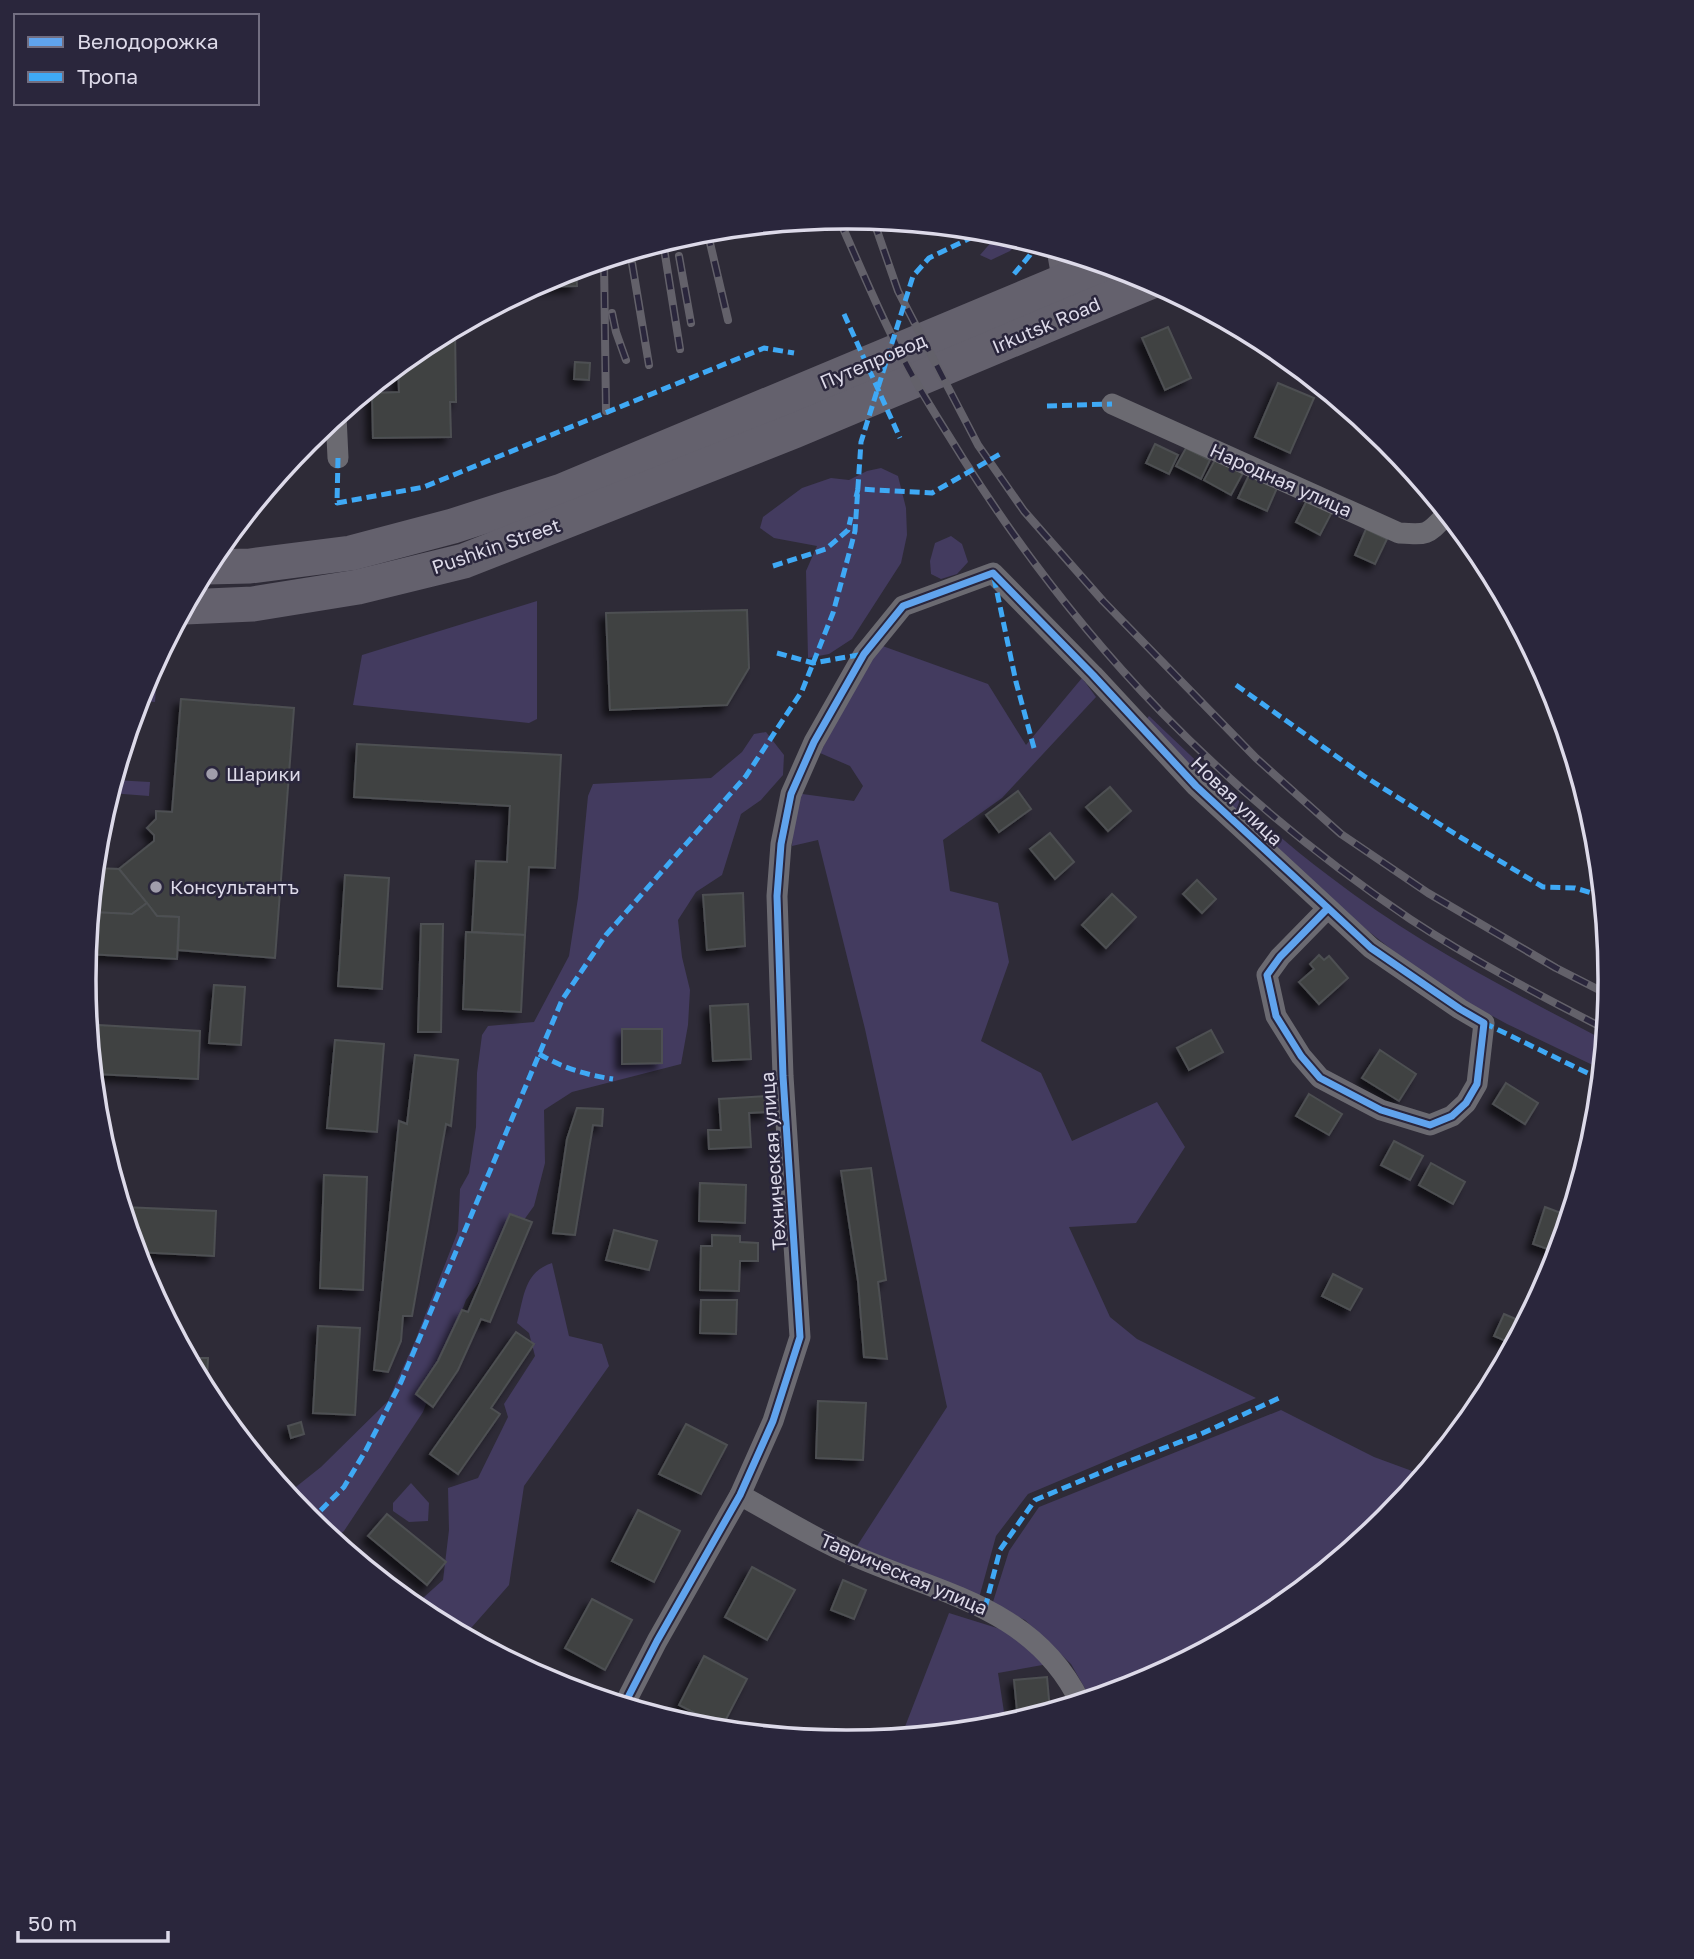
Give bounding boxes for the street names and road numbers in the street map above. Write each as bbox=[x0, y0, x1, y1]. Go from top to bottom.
street label: Irkutsk Road bbox=[988, 291, 1103, 358]
street label: Путепровод bbox=[816, 328, 930, 393]
street label: Народная улица bbox=[1207, 438, 1356, 521]
street label: Pushkin Street bbox=[429, 513, 563, 578]
street label: Новая улица bbox=[1187, 751, 1288, 850]
street label: Техническая улица bbox=[755, 1071, 790, 1251]
street label: Таврическая улица bbox=[817, 1528, 991, 1619]

